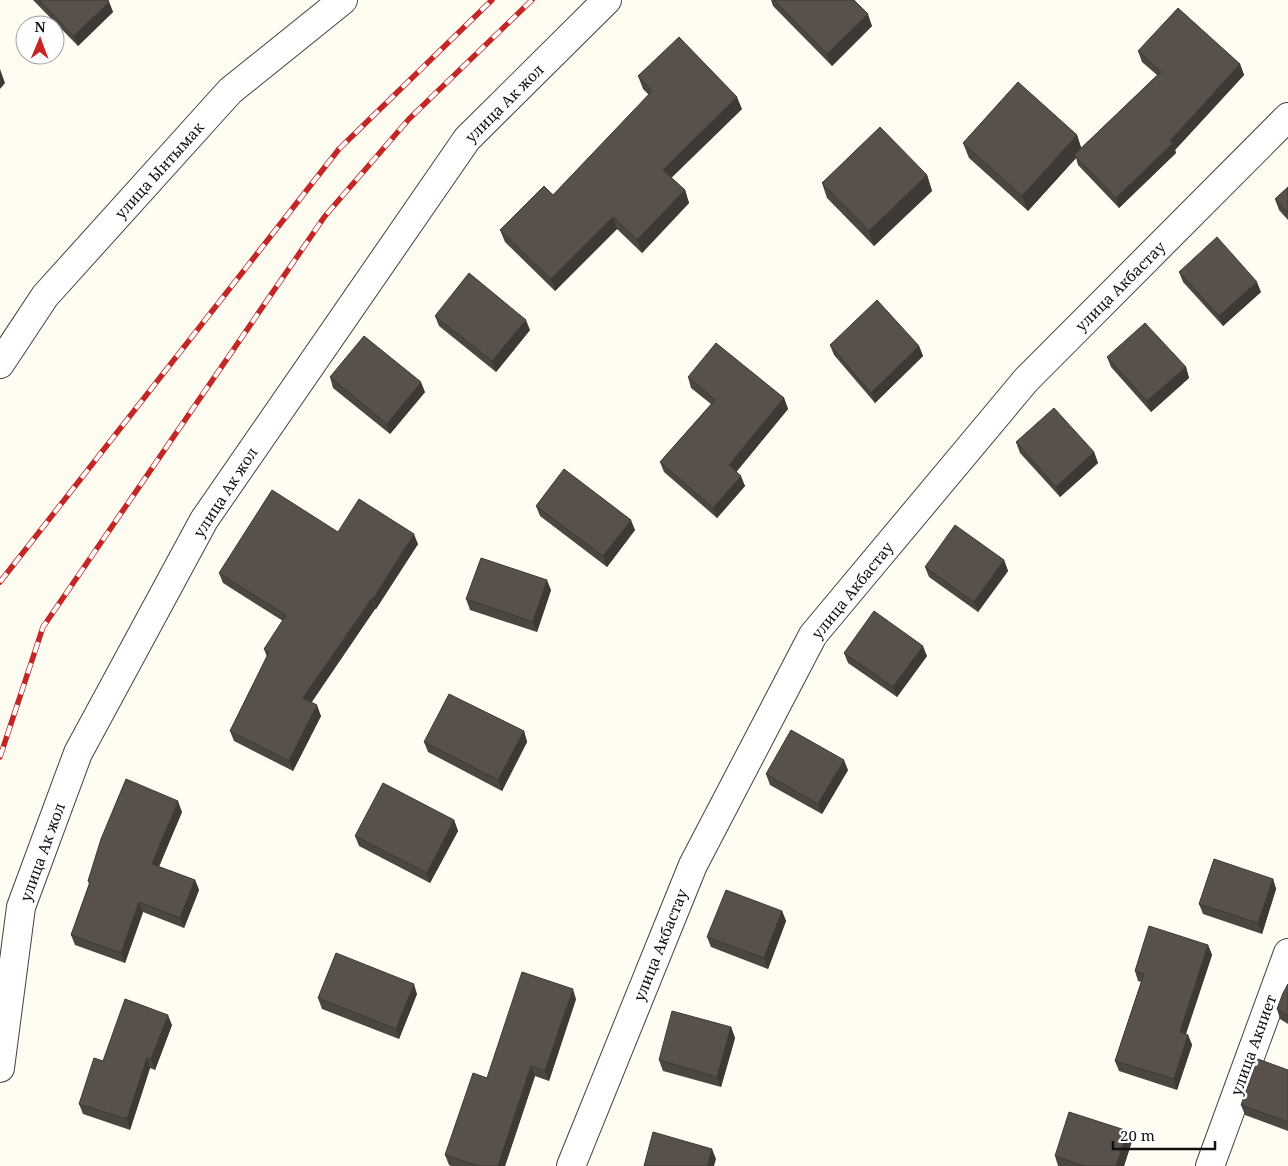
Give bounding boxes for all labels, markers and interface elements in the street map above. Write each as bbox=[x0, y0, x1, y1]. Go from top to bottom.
north arrow bbox=[15, 15, 65, 65]
text: N bbox=[35, 17, 46, 36]
street label: улица Ак жол bbox=[460, 59, 548, 147]
street label: улица Ынтымак bbox=[110, 117, 208, 223]
street label: улица Акбастау bbox=[1071, 236, 1170, 335]
street label: улица Ак жол bbox=[188, 443, 262, 541]
street label: улица Акбастау bbox=[807, 537, 898, 643]
street label: улица Ак жол bbox=[15, 800, 69, 904]
street label: улица Акбастау bbox=[628, 885, 692, 1004]
street label: улица Акниет bbox=[1226, 992, 1281, 1098]
scale bar bbox=[1113, 1118, 1216, 1150]
text: 20 m bbox=[1120, 1125, 1155, 1145]

